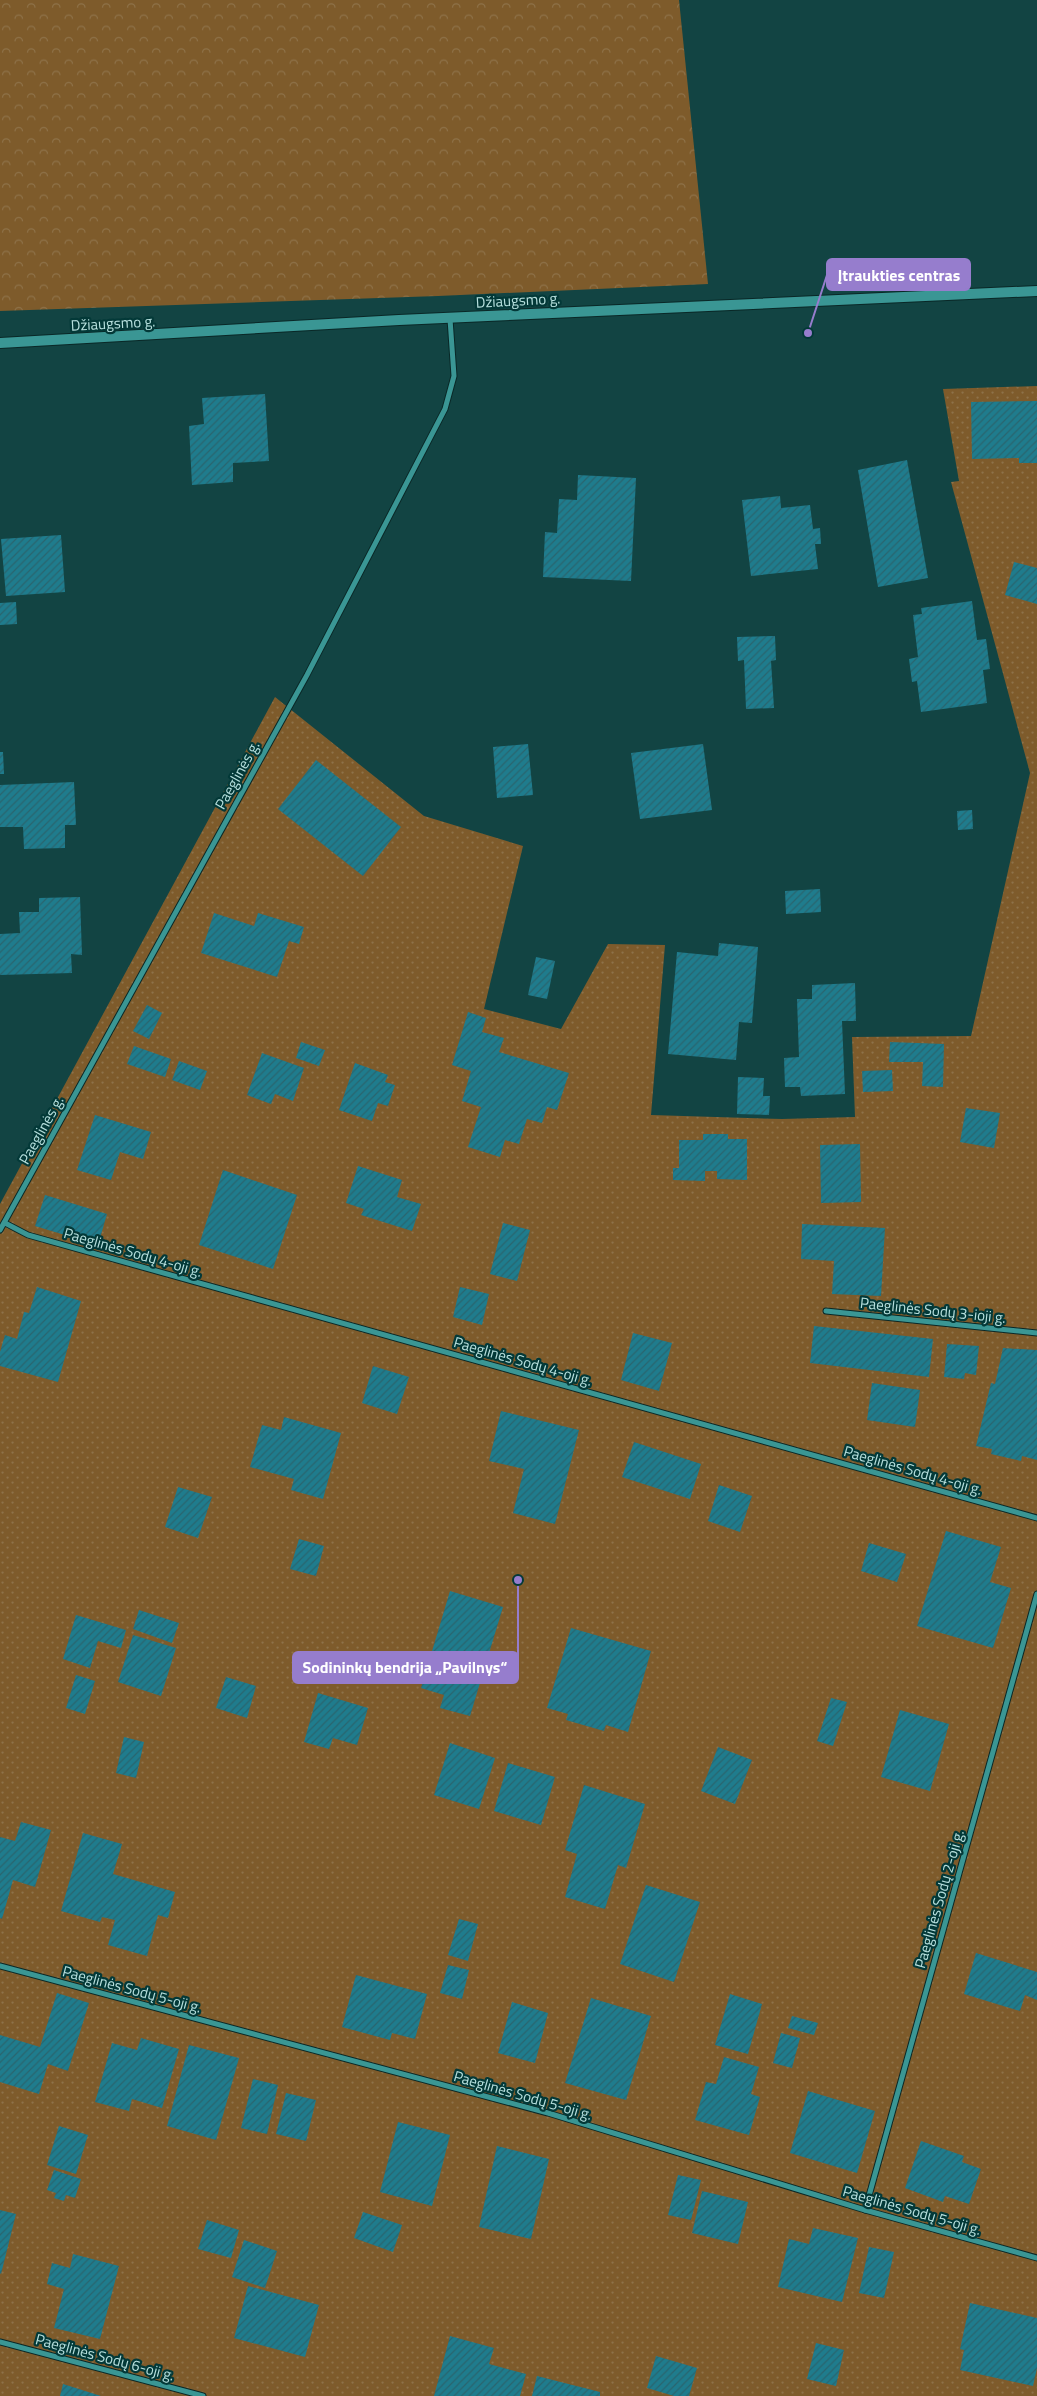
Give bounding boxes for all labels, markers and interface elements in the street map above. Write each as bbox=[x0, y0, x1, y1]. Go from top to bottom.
callout: Įtraukties centras bbox=[827, 259, 970, 290]
text: Įtraukties centras bbox=[838, 263, 960, 287]
street label: Džiaugsmo g. bbox=[475, 286, 561, 314]
street label: Džiaugsmo g. bbox=[70, 309, 156, 337]
street label: Paeglinės g. bbox=[209, 737, 265, 813]
street label: Paeglinės g. bbox=[13, 1092, 69, 1168]
street label: Paeglinės Sodų 4-oji g. bbox=[61, 1221, 205, 1283]
street label: Paeglinės Sodų 3-ioji g. bbox=[859, 1291, 1007, 1329]
street label: Paeglinės Sodų 4-oji g. bbox=[451, 1330, 595, 1392]
street label: Paeglinės Sodų 4-oji g. bbox=[841, 1439, 985, 1501]
callout: Sodininkų bendrija „Pavilnys“ bbox=[293, 1652, 518, 1683]
text: Sodininkų bendrija „Pavilnys“ bbox=[303, 1655, 507, 1679]
street label: Paeglinės Sodų 2-oji g. bbox=[908, 1827, 970, 1971]
street label: Paeglinės Sodų 5-oji g. bbox=[60, 1959, 204, 2019]
street label: Paeglinės Sodų 5-oji g. bbox=[451, 2064, 595, 2126]
street label: Paeglinės Sodų 5-oji g. bbox=[840, 2179, 984, 2241]
street label: Paeglinės Sodų 6-oji g. bbox=[33, 2327, 177, 2387]

